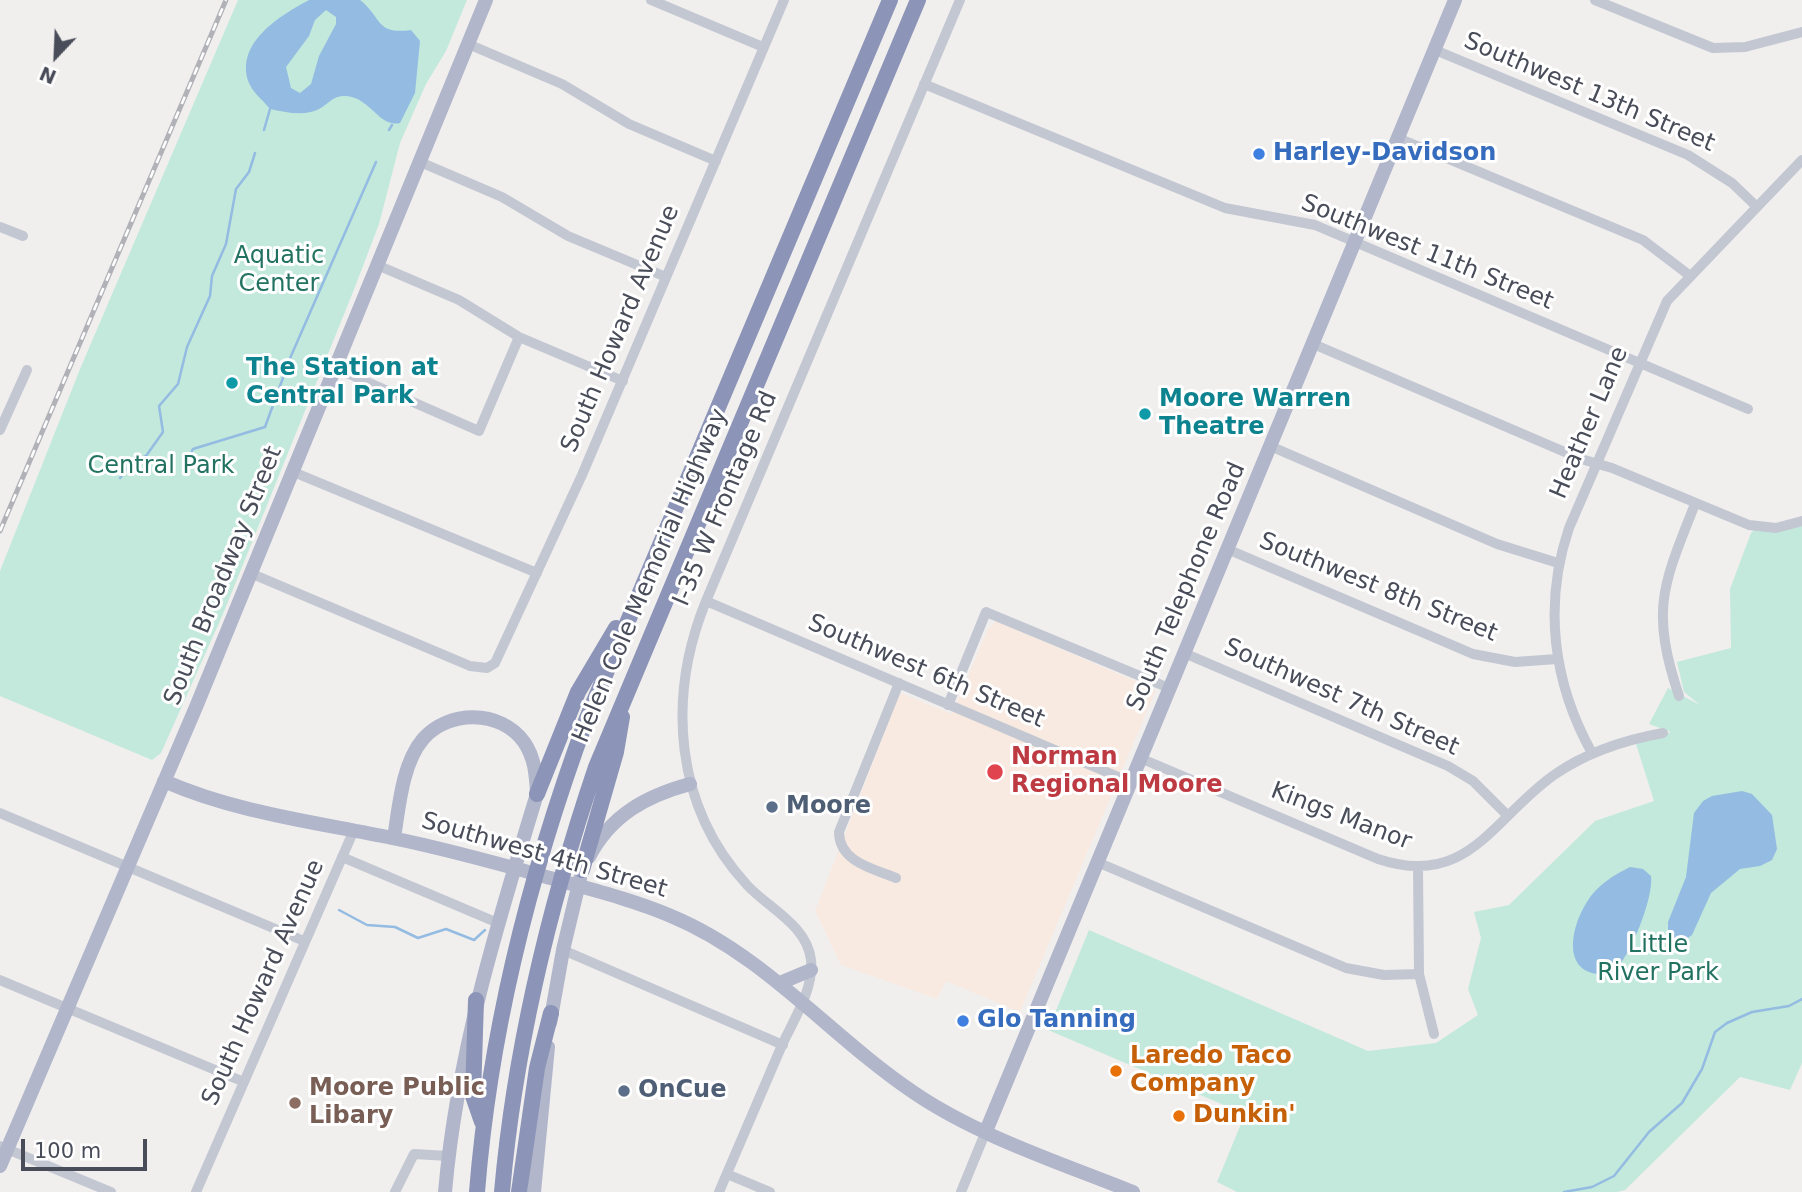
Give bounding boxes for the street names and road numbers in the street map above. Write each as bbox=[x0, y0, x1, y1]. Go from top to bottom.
street label: Southwest 13th Street bbox=[1459, 27, 1719, 159]
street label: Southwest 11th Street bbox=[1297, 189, 1557, 317]
street label: South Howard Avenue bbox=[556, 201, 686, 457]
street label: Heather Lane bbox=[1545, 343, 1635, 503]
street label: I-35 W Frontage Rd bbox=[668, 387, 784, 611]
street label: Helen Cole Memorial Highway bbox=[567, 405, 735, 747]
street label: South Broadway Street bbox=[159, 442, 289, 710]
street label: South Telephone Road bbox=[1122, 458, 1252, 716]
street label: Southwest 8th Street bbox=[1255, 527, 1501, 649]
street label: Southwest 6th Street bbox=[803, 609, 1049, 735]
street label: Southwest 7th Street bbox=[1219, 633, 1463, 763]
street label: Kings Manor bbox=[1267, 777, 1415, 857]
street label: Southwest 4th Street bbox=[418, 807, 670, 905]
street label: South Howard Avenue bbox=[197, 856, 331, 1110]

